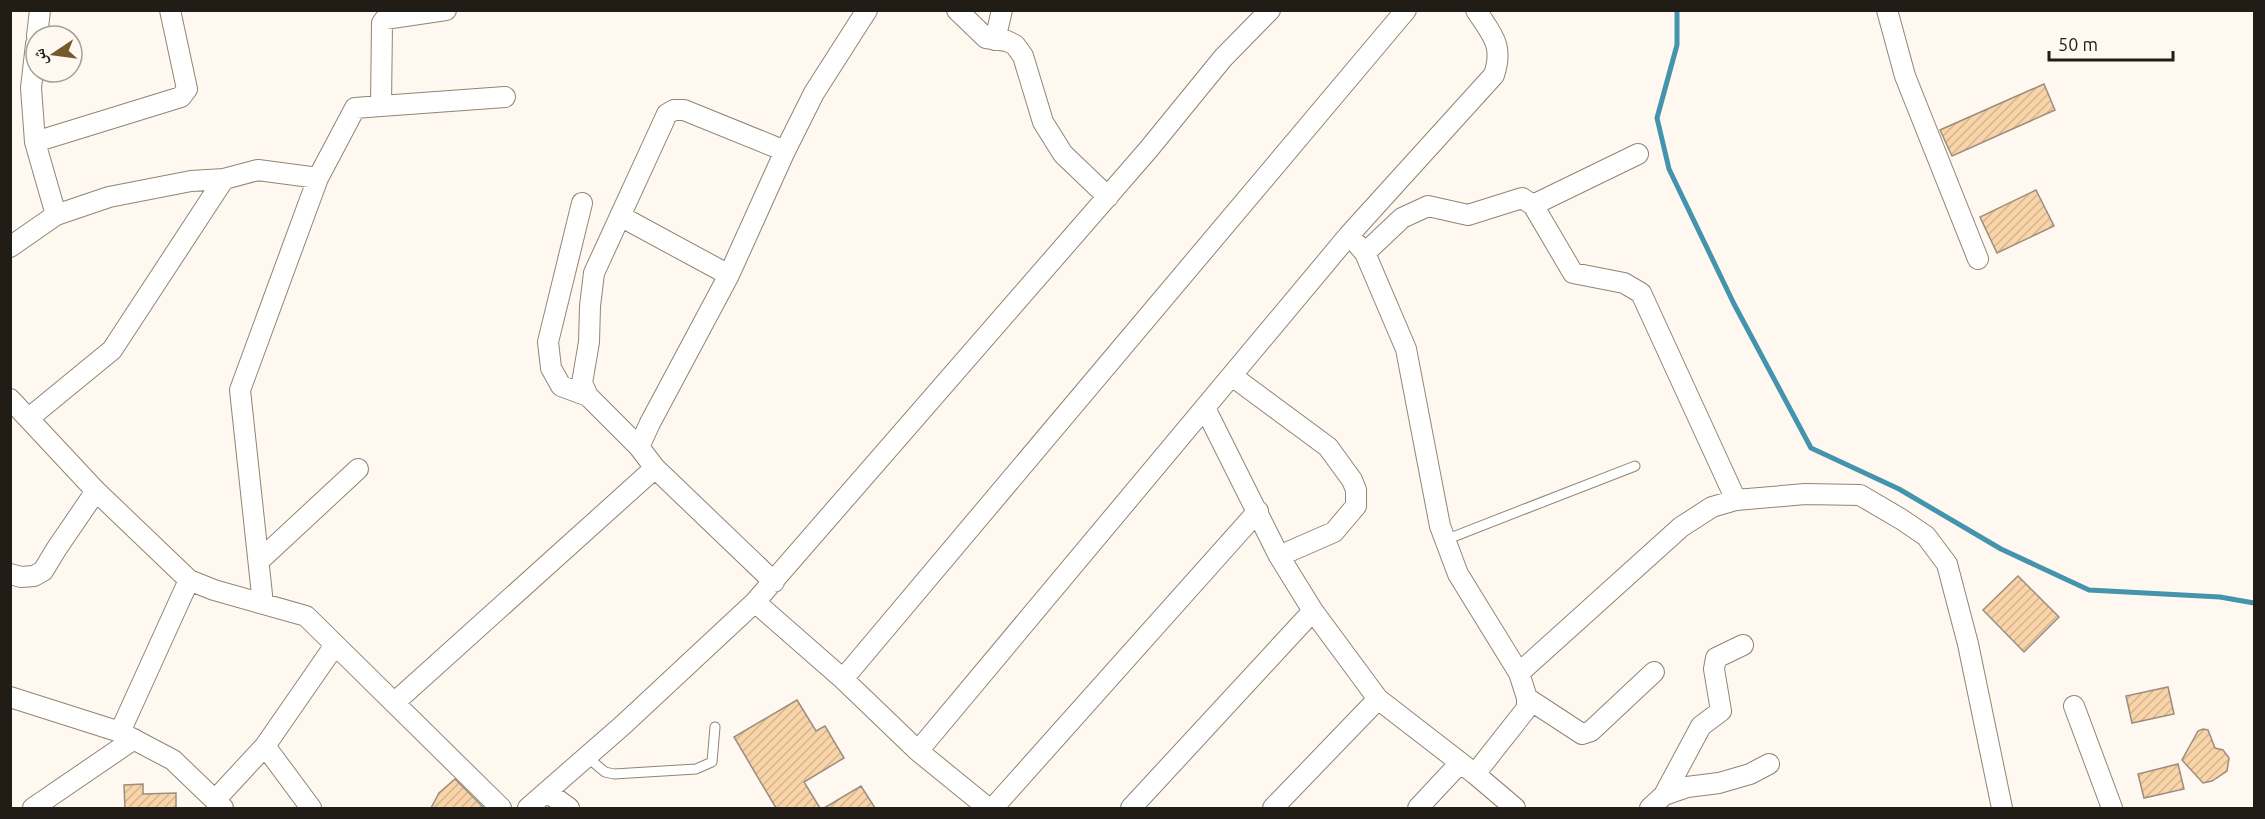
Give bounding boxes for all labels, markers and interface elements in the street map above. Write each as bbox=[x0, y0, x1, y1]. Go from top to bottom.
north arrow bbox=[24, 24, 84, 84]
scale bar bbox=[2049, 24, 2174, 62]
text: 50 m bbox=[2058, 34, 2098, 54]
text: ش bbox=[29, 47, 51, 68]

